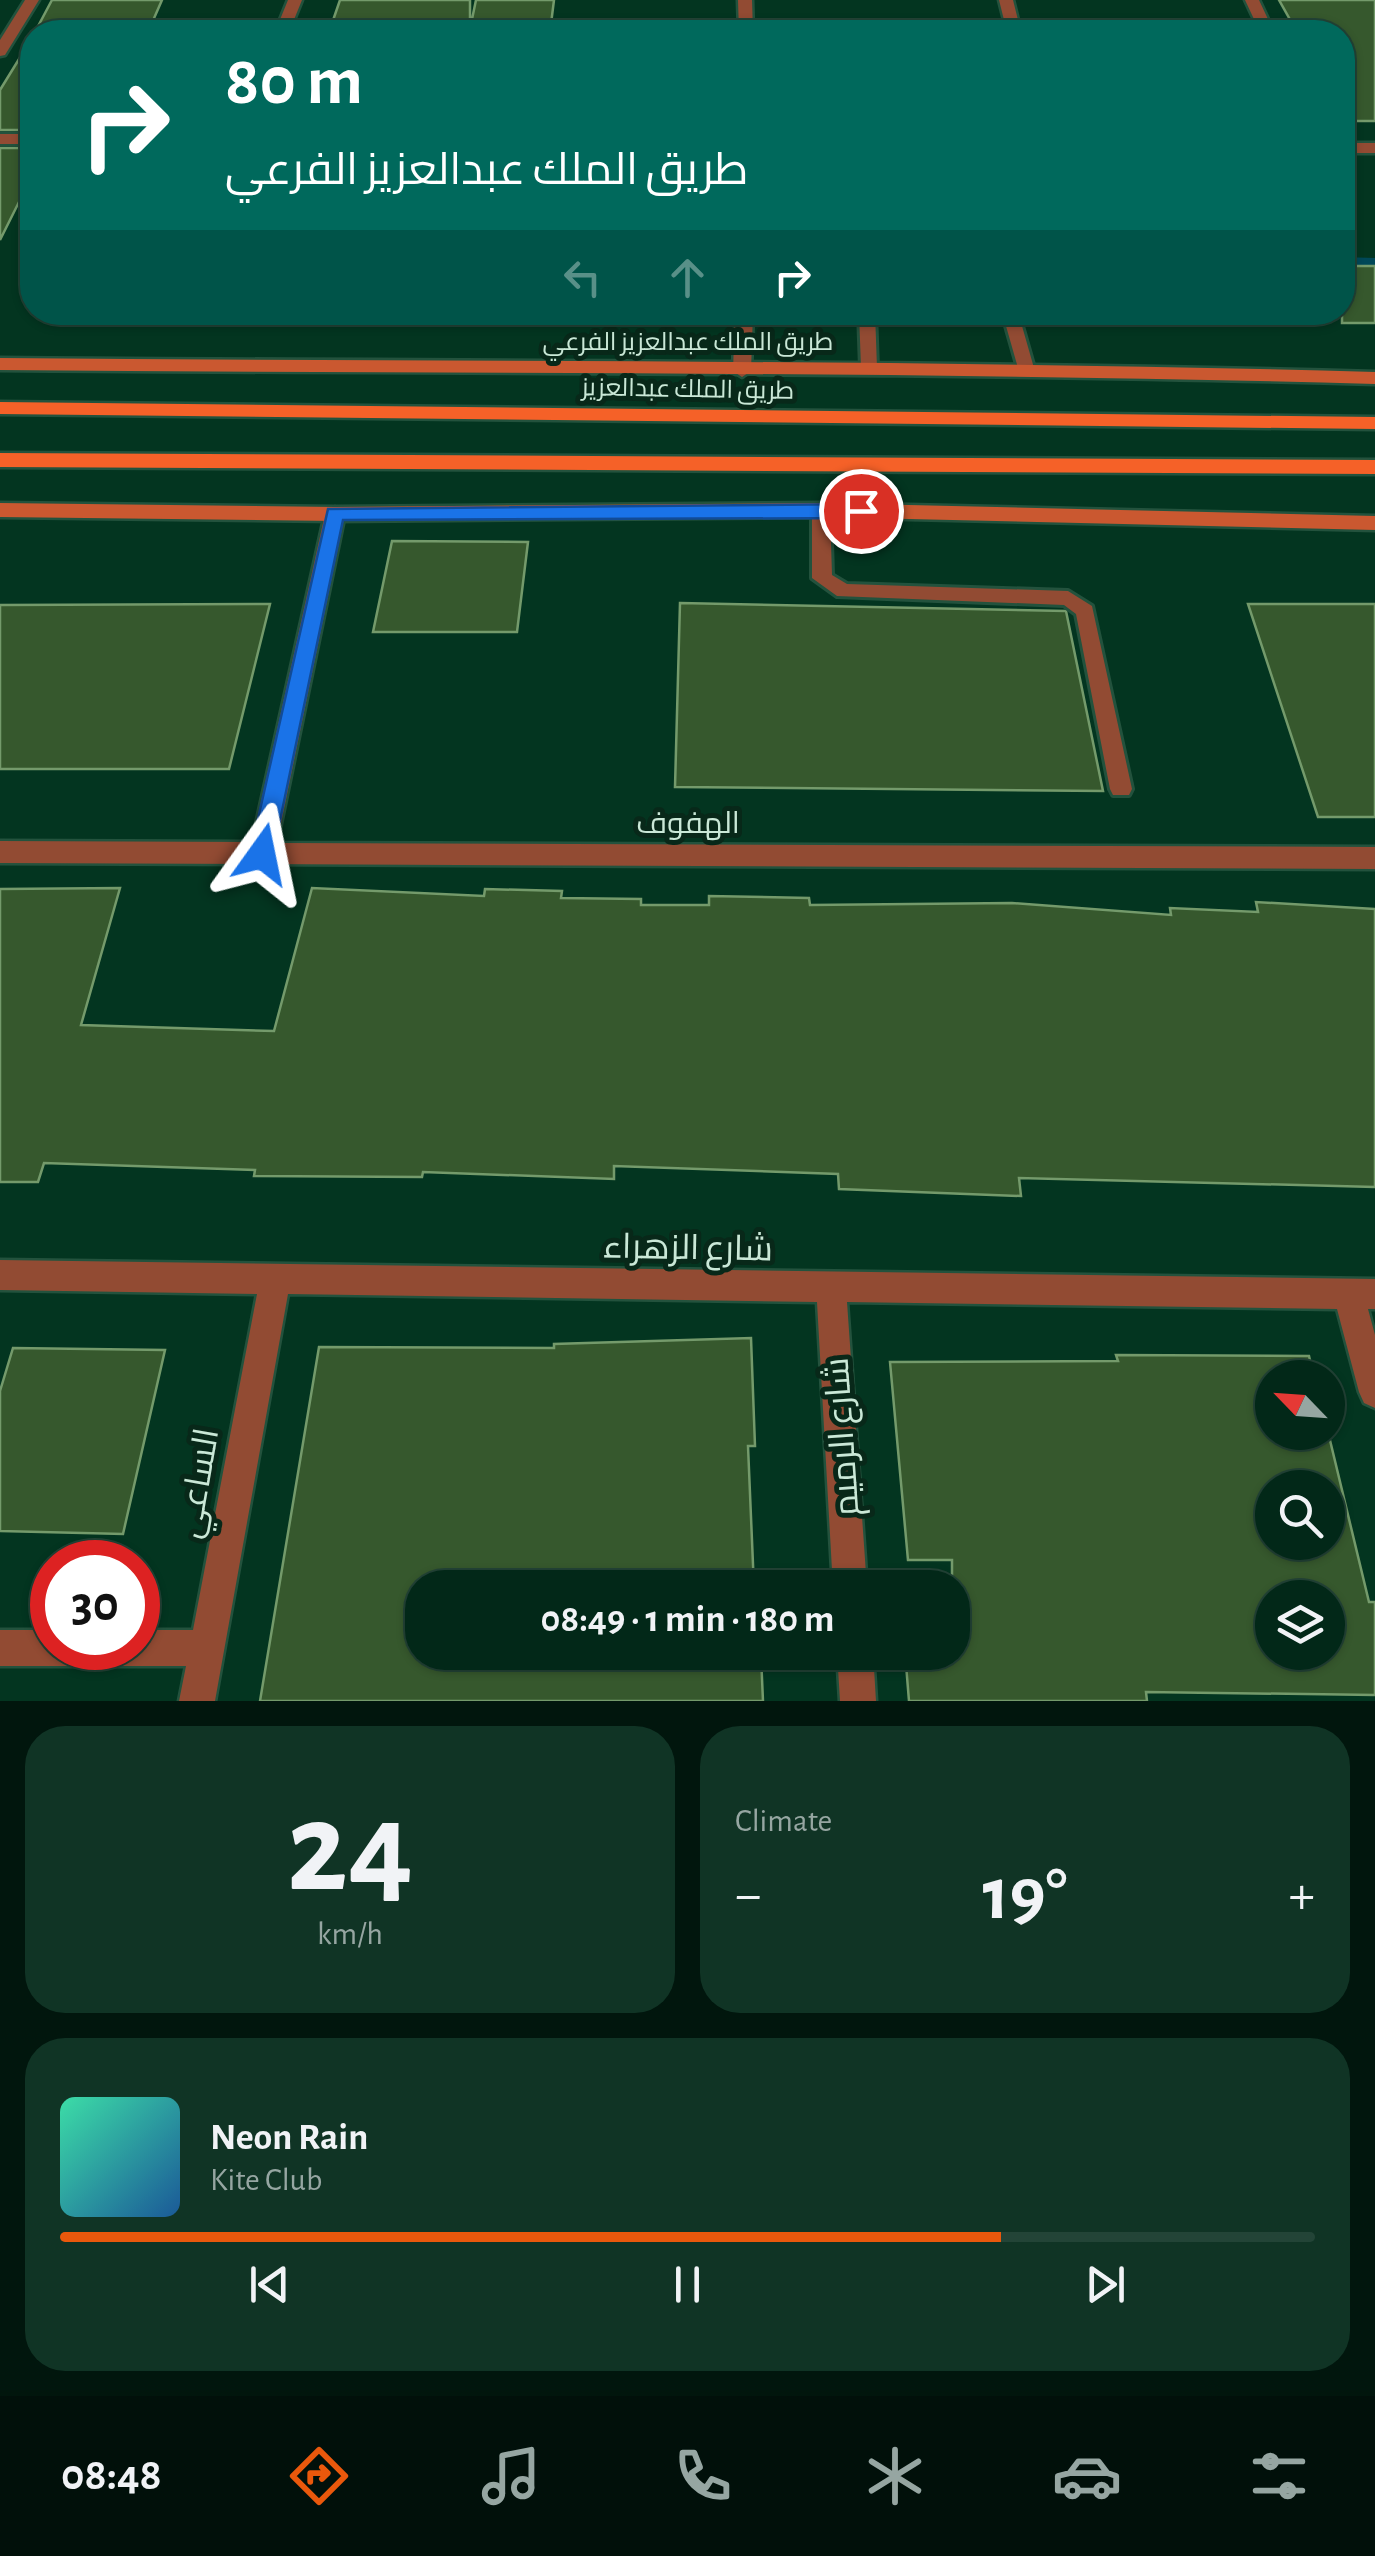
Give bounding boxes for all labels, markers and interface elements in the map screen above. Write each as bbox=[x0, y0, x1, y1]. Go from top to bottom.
text: 80 m bbox=[225, 47, 363, 117]
icon: right bbox=[60, 60, 190, 190]
text: طريق الملك عبدالعزيز الفرعي bbox=[225, 148, 748, 193]
icon: left bbox=[555, 250, 610, 305]
icon: ahead bbox=[660, 250, 715, 305]
icon: right bbox=[765, 250, 820, 305]
street label: طريق الملك عبدالعزيز الفرعي bbox=[543, 330, 833, 361]
street label: طريق الملك عبدالعزيز bbox=[579, 375, 795, 406]
pin bbox=[819, 469, 904, 554]
icon: arrive bbox=[834, 484, 889, 539]
position arrow bbox=[210, 802, 314, 906]
street label: الهفوف bbox=[636, 809, 740, 841]
street label: شارع الزهراء bbox=[603, 1230, 773, 1271]
street label: شارع الرميم bbox=[819, 1356, 870, 1517]
north arrow bbox=[1255, 1360, 1345, 1450]
map controls bbox=[1255, 1360, 1345, 1670]
street label: الساعي bbox=[172, 1425, 233, 1542]
button: search bbox=[1255, 1470, 1345, 1560]
speed limit sign: 30 bbox=[30, 1540, 160, 1670]
button: layers bbox=[1255, 1580, 1345, 1670]
text: 08:49 · 1 min · 180 m bbox=[541, 1601, 834, 1639]
text: 24 bbox=[287, 1785, 413, 1915]
text: Climate bbox=[735, 1805, 832, 1837]
text: 19° bbox=[982, 1858, 1068, 1933]
text: − bbox=[735, 1868, 761, 1923]
text: + bbox=[1289, 1868, 1315, 1923]
text: km/h bbox=[317, 1918, 383, 1950]
text: Neon Rain bbox=[210, 2119, 368, 2157]
text: Kite Club bbox=[210, 2164, 322, 2196]
icon: previous bbox=[242, 2257, 297, 2312]
icon: pause bbox=[660, 2257, 715, 2312]
icon: next bbox=[1078, 2257, 1133, 2312]
icon: directions bbox=[284, 2441, 354, 2511]
icon: music bbox=[476, 2441, 546, 2511]
icon: phone bbox=[668, 2441, 738, 2511]
icon: climate bbox=[860, 2441, 930, 2511]
icon: car bbox=[1052, 2441, 1122, 2511]
icon: filters bbox=[1244, 2441, 1314, 2511]
text: 08:48 bbox=[61, 2453, 162, 2498]

